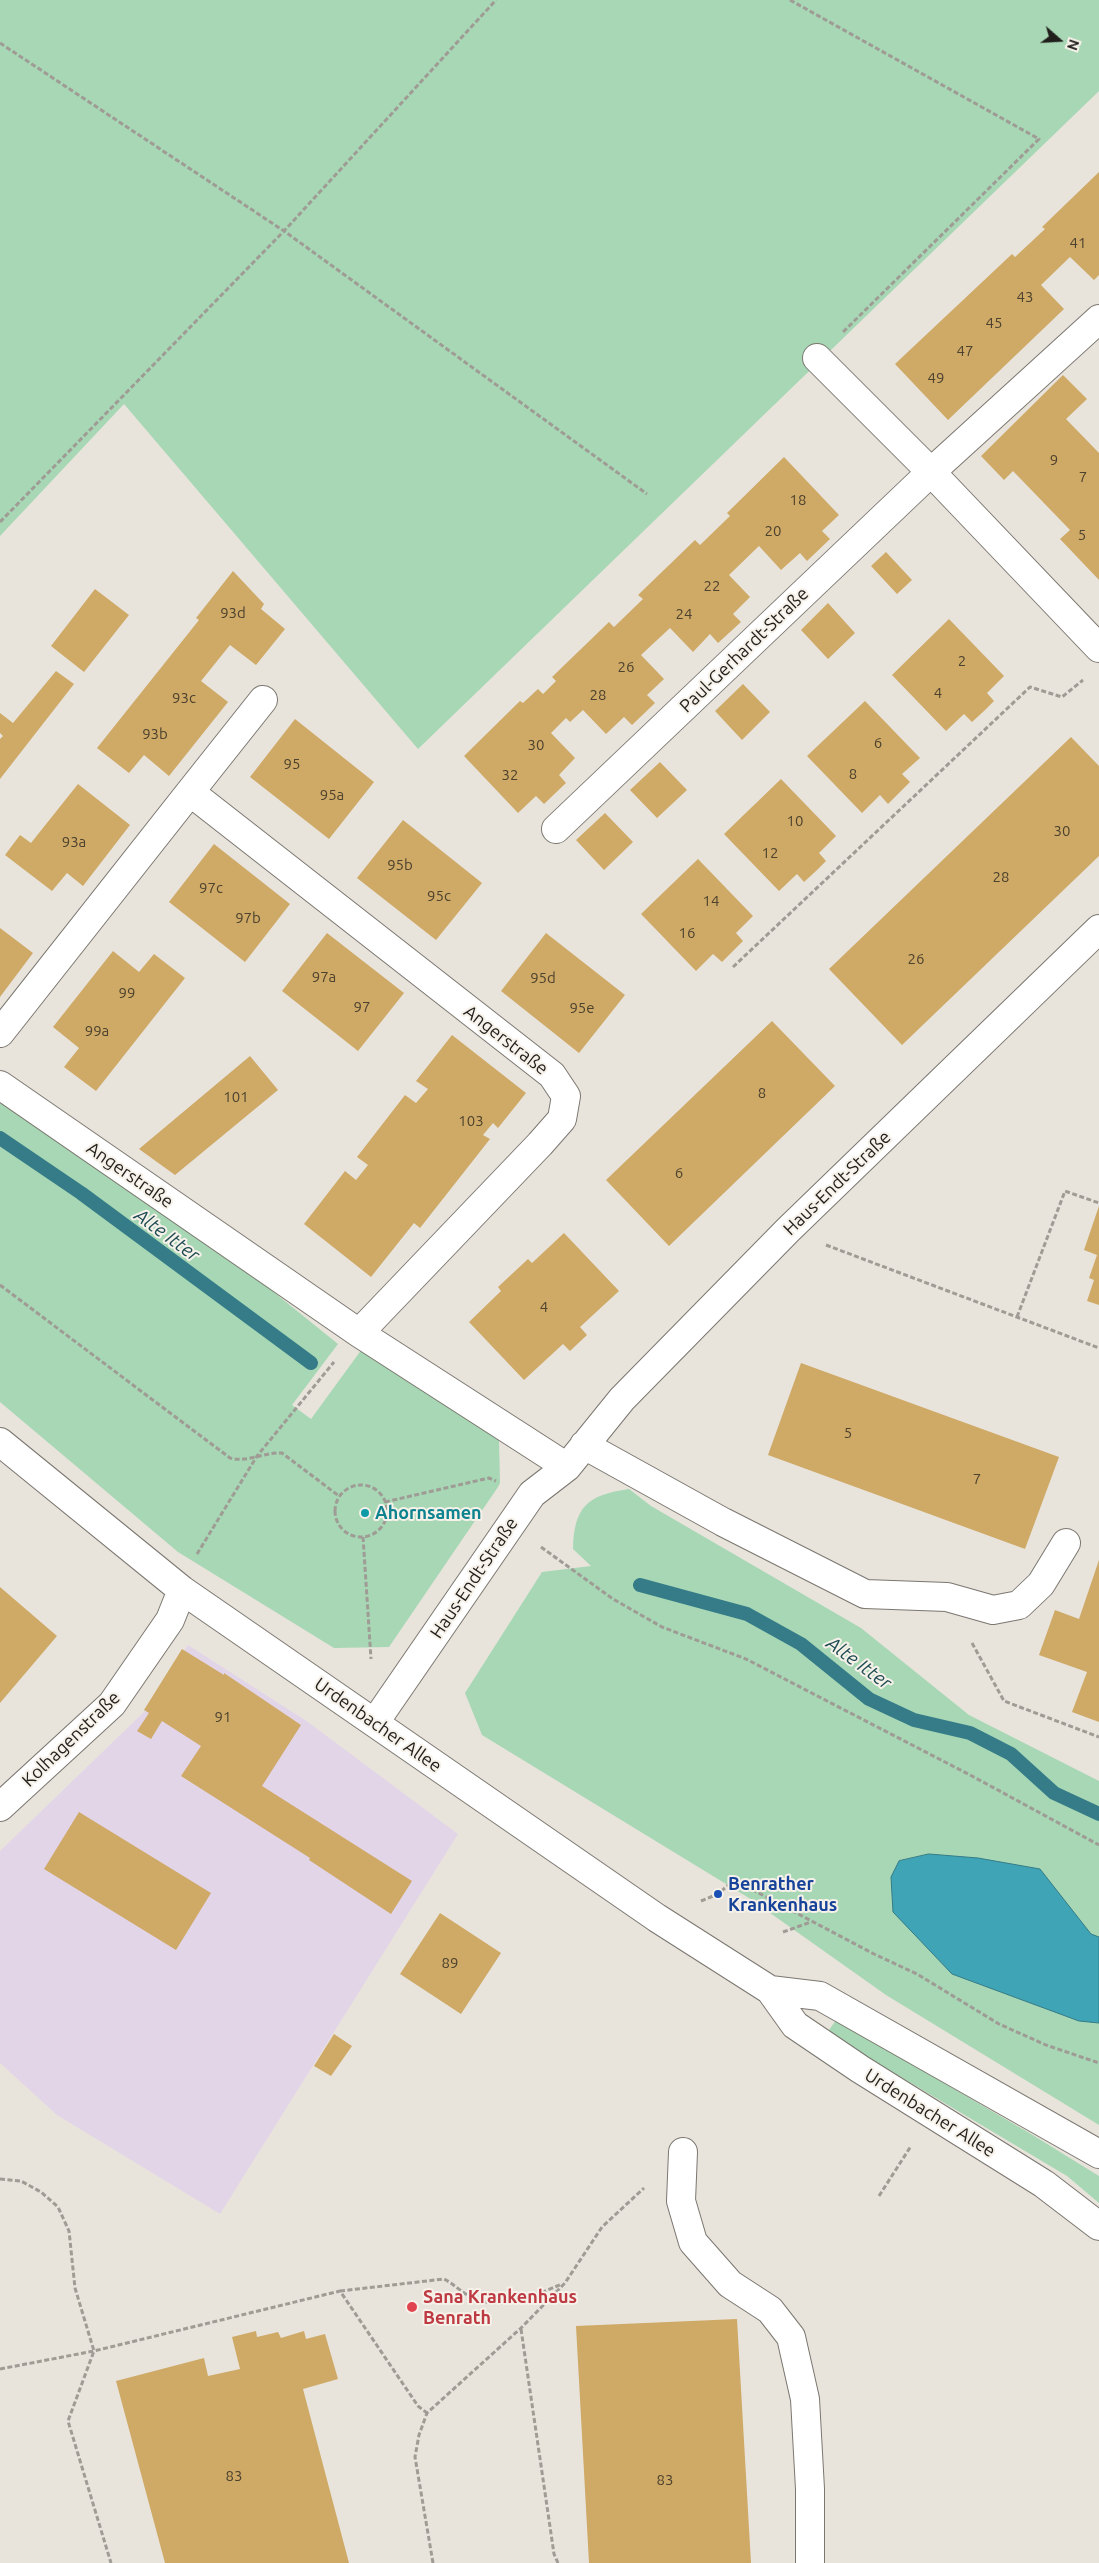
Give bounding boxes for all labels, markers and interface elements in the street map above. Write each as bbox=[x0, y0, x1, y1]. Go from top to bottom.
north arrow bbox=[1034, 15, 1084, 65]
text: N bbox=[1064, 37, 1082, 52]
house number: 41 bbox=[1070, 234, 1086, 252]
house number: 43 bbox=[1017, 288, 1033, 306]
house number: 45 bbox=[986, 314, 1002, 332]
house number: 47 bbox=[957, 342, 973, 360]
house number: 49 bbox=[928, 369, 944, 387]
house number: 9 bbox=[1050, 451, 1058, 469]
house number: 7 bbox=[1079, 468, 1087, 486]
house number: 18 bbox=[790, 491, 806, 509]
house number: 20 bbox=[765, 522, 781, 540]
house number: 5 bbox=[1078, 526, 1086, 544]
house number: 22 bbox=[704, 577, 720, 595]
street label: Paul-Gerhardt-Straße bbox=[675, 583, 813, 717]
house number: 93d bbox=[220, 604, 246, 622]
house number: 24 bbox=[676, 605, 692, 623]
house number: 2 bbox=[958, 652, 966, 670]
house number: 26 bbox=[618, 658, 634, 676]
house number: 4 bbox=[934, 684, 942, 702]
house number: 28 bbox=[590, 686, 606, 704]
house number: 93c bbox=[172, 689, 196, 707]
house number: 93b bbox=[142, 725, 168, 743]
house number: 6 bbox=[874, 734, 882, 752]
house number: 30 bbox=[528, 736, 544, 754]
house number: 95 bbox=[284, 755, 300, 773]
house number: 8 bbox=[849, 765, 857, 783]
house number: 32 bbox=[502, 766, 518, 784]
house number: 95a bbox=[320, 786, 344, 804]
house number: 10 bbox=[787, 812, 803, 830]
house number: 30 bbox=[1054, 822, 1070, 840]
house number: 93a bbox=[62, 833, 86, 851]
house number: 12 bbox=[762, 844, 778, 862]
house number: 95b bbox=[387, 856, 413, 874]
house number: 28 bbox=[993, 868, 1009, 886]
house number: 97c bbox=[199, 879, 223, 897]
house number: 95c bbox=[427, 887, 451, 905]
house number: 14 bbox=[703, 892, 719, 910]
house number: 97b bbox=[235, 909, 261, 927]
house number: 16 bbox=[679, 924, 695, 942]
house number: 26 bbox=[908, 950, 924, 968]
house number: 97a bbox=[312, 968, 336, 986]
house number: 95d bbox=[530, 969, 556, 987]
house number: 99 bbox=[119, 984, 135, 1002]
house number: 97 bbox=[354, 998, 370, 1016]
house number: 95e bbox=[569, 999, 595, 1017]
street label: Angerstraße bbox=[460, 1000, 552, 1080]
house number: 99a bbox=[85, 1022, 109, 1040]
house number: 8 bbox=[758, 1084, 766, 1102]
house number: 101 bbox=[223, 1088, 249, 1106]
house number: 103 bbox=[458, 1112, 484, 1130]
street label: Haus-Endt-Straße bbox=[779, 1126, 895, 1240]
street label: Angerstraße bbox=[83, 1137, 177, 1213]
house number: 6 bbox=[675, 1164, 683, 1182]
water label: Alte Itter bbox=[130, 1204, 204, 1266]
house number: 4 bbox=[540, 1298, 548, 1316]
house number: 5 bbox=[844, 1424, 852, 1442]
house number: 7 bbox=[973, 1470, 981, 1488]
place label: Ahornsamen bbox=[375, 1502, 482, 1524]
marker: Ahornsamen bbox=[359, 1507, 371, 1519]
street label: Haus-Endt-Straße bbox=[426, 1513, 522, 1643]
water label: Alte Itter bbox=[822, 1632, 896, 1694]
street label: Urdenbacher Allee bbox=[310, 1673, 446, 1777]
street label: Kolhagenstraße bbox=[18, 1687, 124, 1791]
house number: 91 bbox=[215, 1708, 231, 1726]
place label: Benrather Krankenhaus bbox=[728, 1873, 837, 1916]
marker: Benrather Krankenhaus bbox=[712, 1888, 724, 1900]
house number: 89 bbox=[442, 1954, 458, 1972]
street label: Urdenbacher Allee bbox=[861, 2064, 999, 2162]
place label: Sana Krankenhaus Benrath bbox=[423, 2286, 577, 2328]
marker: Sana Krankenhaus Benrath bbox=[405, 2300, 419, 2314]
house number: 83 bbox=[226, 2467, 242, 2485]
house number: 83 bbox=[657, 2471, 673, 2489]

